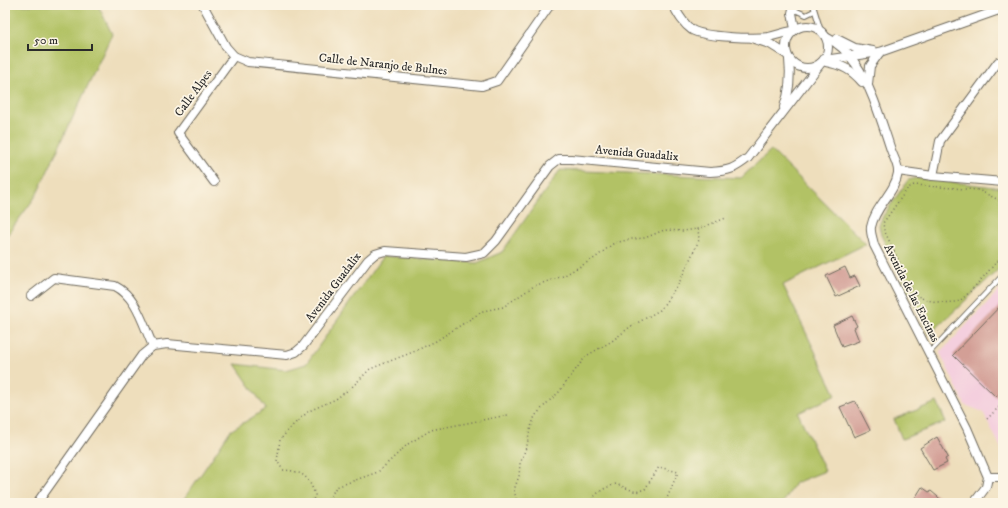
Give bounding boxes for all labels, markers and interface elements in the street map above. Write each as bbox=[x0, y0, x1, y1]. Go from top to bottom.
scale bar bbox=[28, 26, 92, 52]
text: 50 m bbox=[34, 33, 58, 48]
street label: Calle de Naranjo de Bulnes bbox=[318, 50, 448, 79]
street label: Calle Alpes bbox=[171, 67, 215, 120]
street label: Avenida Guadalix bbox=[595, 142, 679, 165]
street label: Avenida de las Encinas bbox=[880, 242, 943, 345]
street label: Avenida Guadalix bbox=[302, 249, 365, 325]

